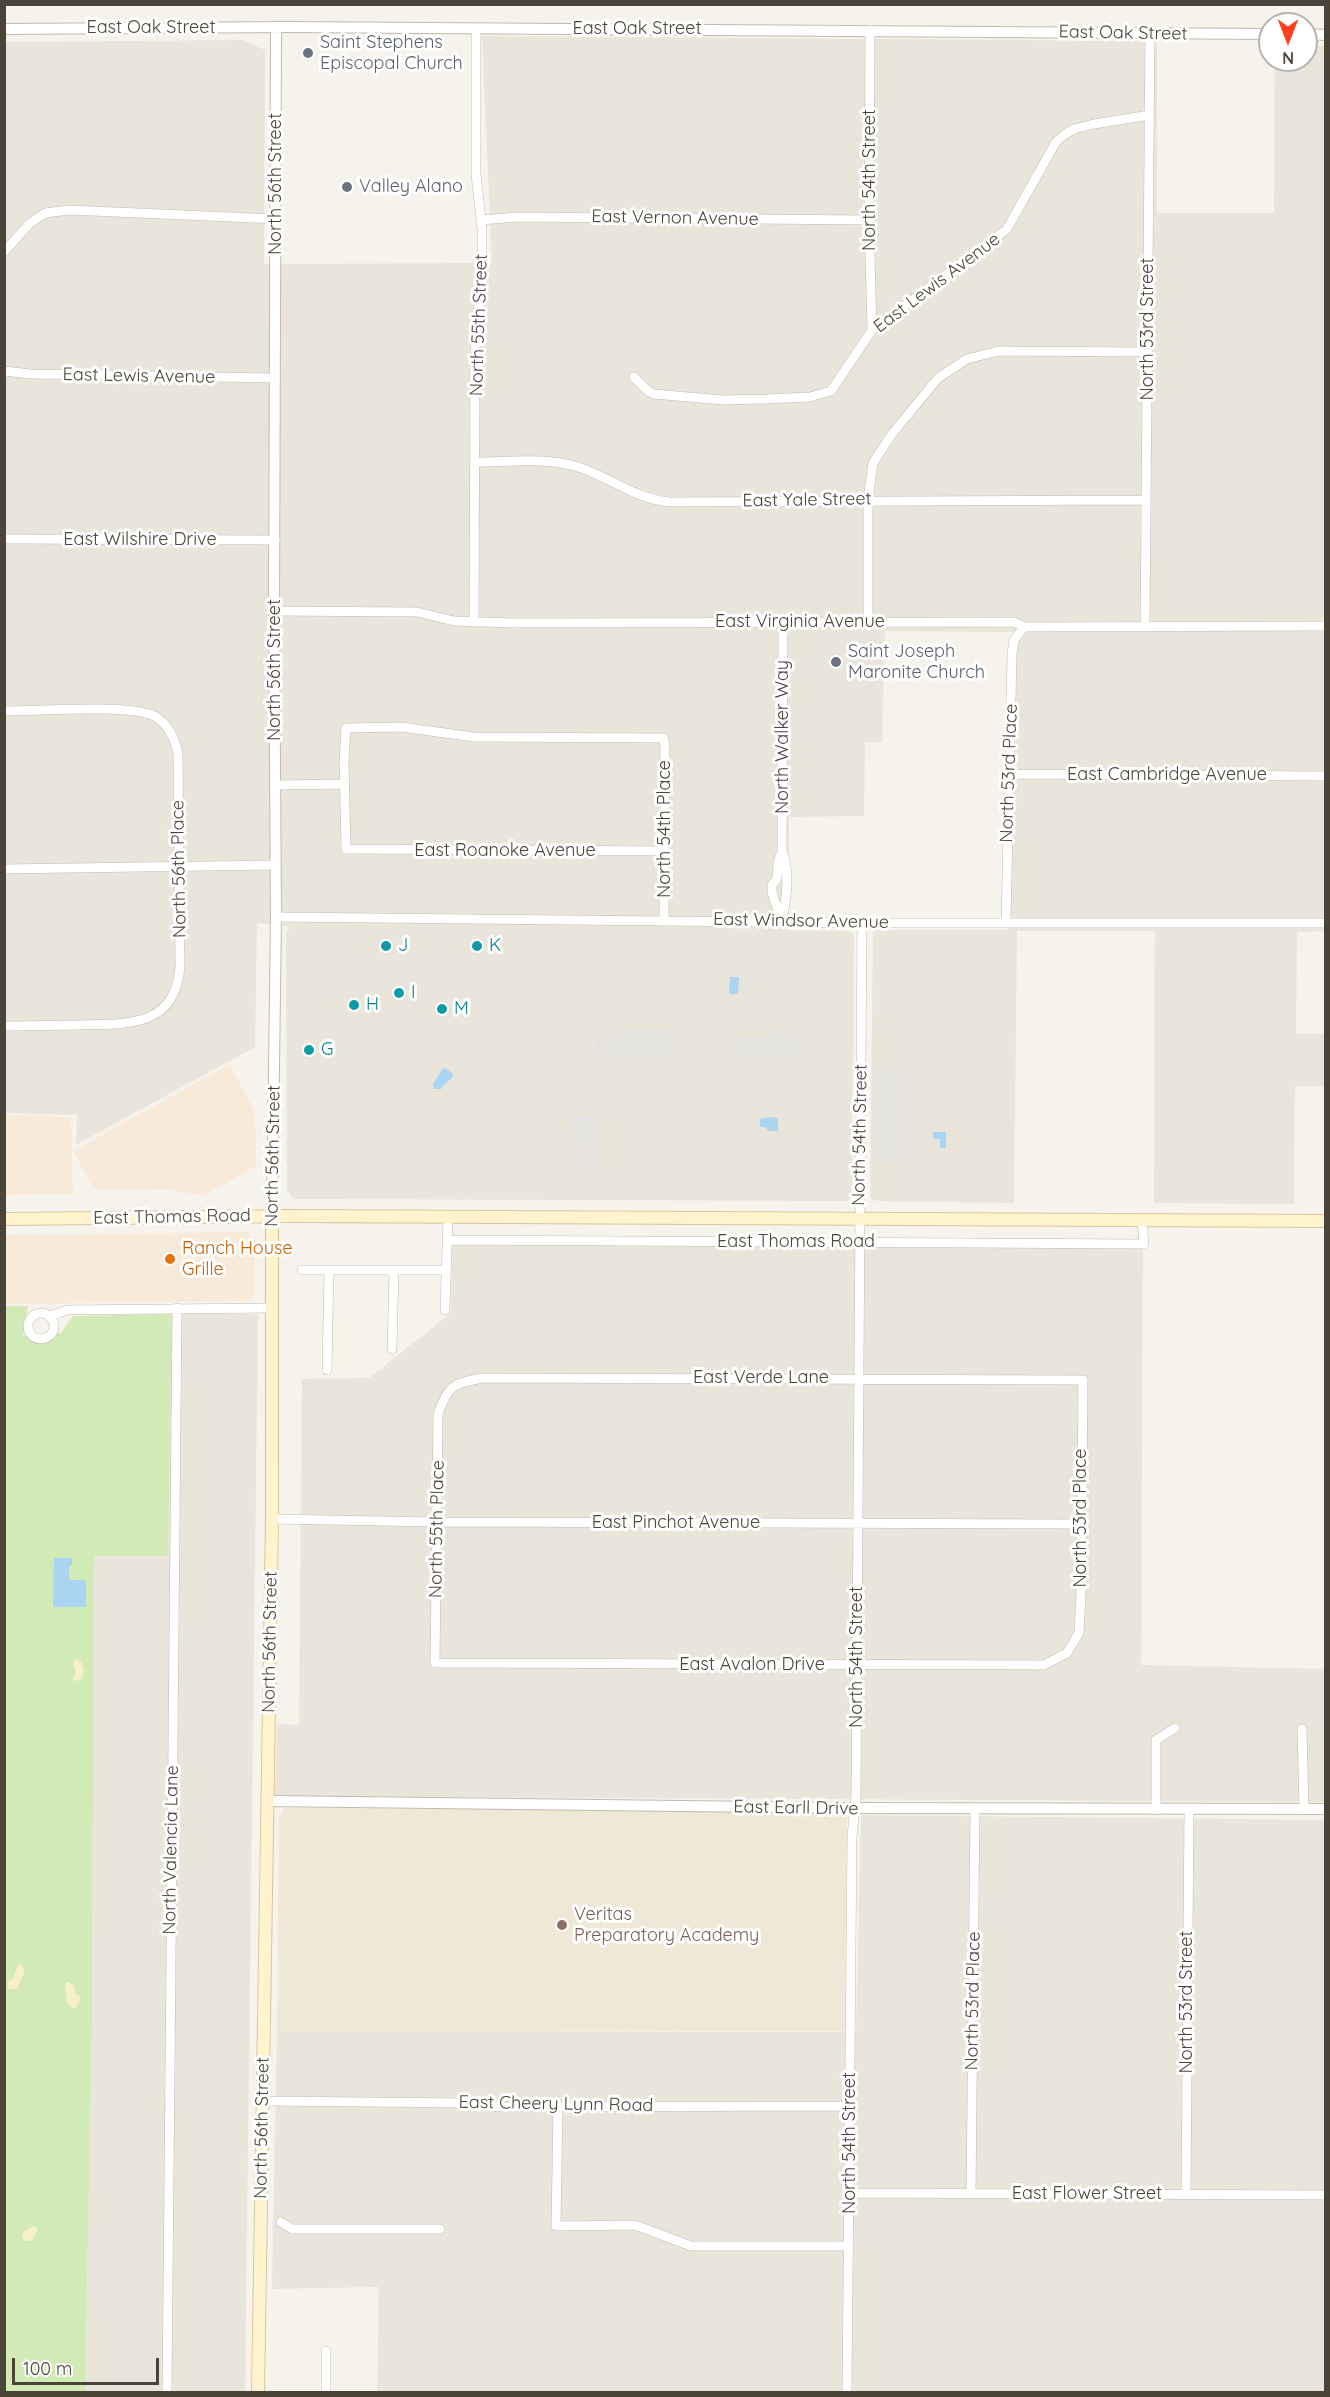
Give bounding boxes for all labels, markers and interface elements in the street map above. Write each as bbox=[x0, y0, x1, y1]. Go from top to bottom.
north arrow bbox=[1258, 12, 1318, 72]
street label: East Oak Street bbox=[86, 17, 216, 39]
street label: East Oak Street bbox=[572, 18, 702, 40]
street label: East Oak Street bbox=[1058, 21, 1188, 45]
place label: Saint Stephens Episcopal Church bbox=[320, 32, 463, 74]
marker: Saint Stephens Episcopal Church bbox=[301, 46, 315, 60]
text: N bbox=[1282, 48, 1294, 68]
street label: North 54th Street bbox=[859, 109, 881, 251]
street label: North 56th Street bbox=[265, 113, 287, 255]
place label: Valley Alano bbox=[359, 176, 463, 198]
marker: Valley Alano bbox=[340, 180, 354, 194]
street label: East Vernon Avenue bbox=[591, 206, 759, 230]
street label: East Lewis Avenue bbox=[870, 228, 1004, 338]
street label: North 55th Street bbox=[466, 254, 492, 396]
street label: North 53rd Street bbox=[1137, 258, 1159, 400]
street label: East Lewis Avenue bbox=[63, 364, 215, 388]
street label: East Yale Street bbox=[742, 488, 872, 512]
street label: East Wilshire Drive bbox=[63, 529, 217, 551]
street label: North 56th Street bbox=[264, 599, 286, 741]
street label: East Virginia Avenue bbox=[715, 611, 885, 633]
place label: Saint Joseph Maronite Church bbox=[848, 641, 985, 684]
marker: Saint Joseph Maronite Church bbox=[829, 655, 843, 669]
street label: North Walker Way bbox=[772, 660, 794, 814]
street label: North 53rd Place bbox=[996, 703, 1022, 843]
street label: North 54th Place bbox=[654, 760, 676, 898]
street label: East Cambridge Avenue bbox=[1067, 764, 1267, 786]
street label: North 56th Place bbox=[167, 800, 191, 938]
street label: East Roanoke Avenue bbox=[414, 840, 596, 862]
street label: East Windsor Avenue bbox=[713, 909, 889, 933]
place label: J bbox=[398, 935, 408, 957]
place label: K bbox=[489, 935, 501, 957]
marker: J bbox=[379, 939, 393, 953]
marker: K bbox=[470, 939, 484, 953]
place label: I bbox=[411, 982, 415, 1004]
marker: I bbox=[392, 986, 406, 1000]
place label: H bbox=[366, 994, 379, 1016]
marker: H bbox=[347, 998, 361, 1012]
place label: M bbox=[454, 998, 469, 1020]
marker: M bbox=[435, 1002, 449, 1016]
place label: G bbox=[321, 1039, 334, 1061]
marker: G bbox=[302, 1043, 316, 1057]
street label: North 54th Street bbox=[848, 1064, 872, 1206]
street label: North 56th Street bbox=[261, 1085, 285, 1227]
street label: East Thomas Road bbox=[93, 1205, 251, 1229]
street label: East Thomas Road bbox=[717, 1231, 875, 1253]
place label: Ranch House Grille bbox=[182, 1238, 293, 1280]
marker: Ranch House Grille bbox=[163, 1252, 177, 1266]
street label: East Verde Lane bbox=[693, 1367, 829, 1389]
street label: North 53rd Place bbox=[1070, 1448, 1092, 1588]
street label: North 55th Place bbox=[425, 1460, 449, 1598]
street label: East Pinchot Avenue bbox=[592, 1512, 760, 1534]
street label: North 56th Street bbox=[258, 1571, 282, 1713]
street label: North 54th Street bbox=[846, 1586, 868, 1728]
street label: East Avalon Drive bbox=[679, 1654, 825, 1676]
street label: North Valencia Lane bbox=[159, 1765, 183, 1935]
street label: East Earll Drive bbox=[733, 1796, 859, 1820]
place label: Veritas Preparatory Academy bbox=[574, 1904, 759, 1946]
marker: Veritas Preparatory Academy bbox=[555, 1918, 569, 1932]
street label: North 53rd Place bbox=[961, 1931, 985, 2071]
street label: North 53rd Street bbox=[1176, 1931, 1198, 2073]
street label: North 56th Street bbox=[250, 2057, 274, 2199]
street label: North 54th Street bbox=[839, 2072, 861, 2214]
street label: East Cheery Lynn Road bbox=[458, 2092, 654, 2116]
street label: East Flower Street bbox=[1012, 2183, 1162, 2205]
scale bar bbox=[15, 2346, 162, 2384]
text: 100 m bbox=[23, 2357, 72, 2380]

